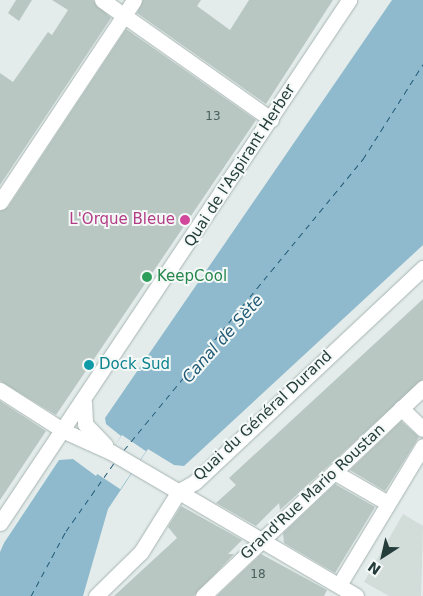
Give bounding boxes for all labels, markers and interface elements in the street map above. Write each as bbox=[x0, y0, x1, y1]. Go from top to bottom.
street label: Quai de l'Aspirant Herber bbox=[181, 81, 299, 251]
house number: 13 bbox=[205, 110, 221, 124]
place label: L'Orque Bleue bbox=[69, 211, 175, 229]
marker: L'Orque Bleue bbox=[179, 214, 191, 226]
place label: KeepCool bbox=[157, 268, 227, 286]
marker: KeepCool bbox=[141, 271, 153, 283]
water label: Canal de Sète bbox=[179, 291, 267, 387]
street label: Quai du Général Durand bbox=[190, 347, 336, 485]
place label: Dock Sud bbox=[99, 356, 170, 374]
marker: Dock Sud bbox=[83, 359, 95, 371]
street label: Grand'Rue Mario Roustan bbox=[237, 420, 389, 564]
north arrow bbox=[358, 531, 408, 581]
text: N bbox=[365, 558, 384, 578]
house number: 18 bbox=[250, 568, 266, 582]

